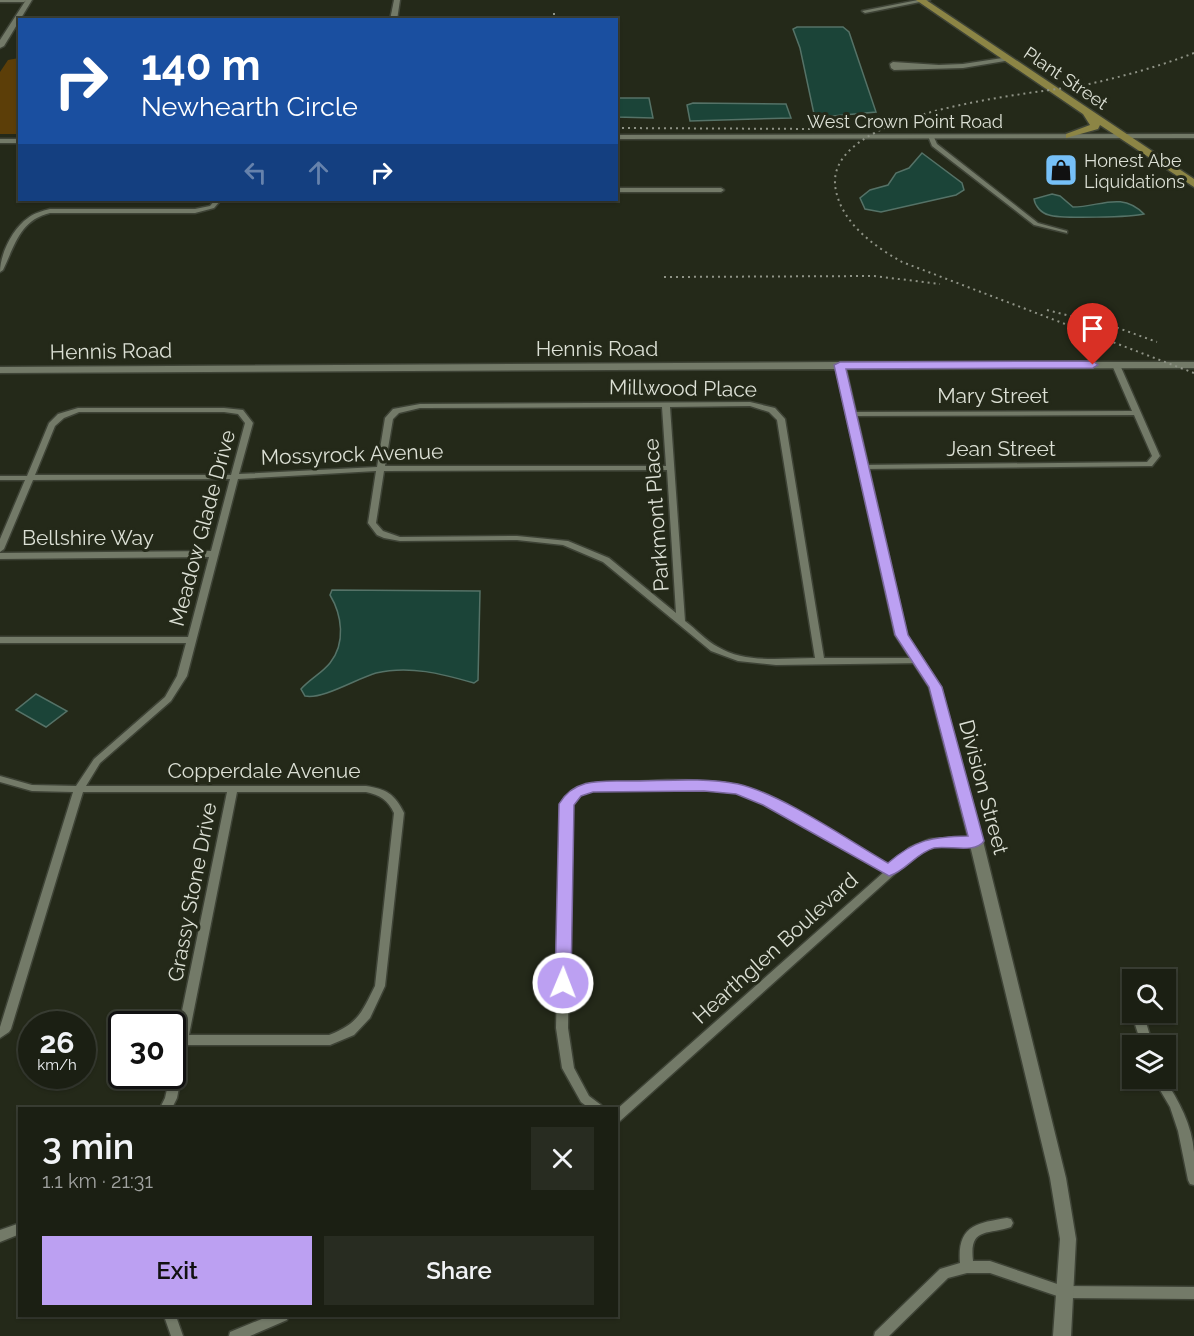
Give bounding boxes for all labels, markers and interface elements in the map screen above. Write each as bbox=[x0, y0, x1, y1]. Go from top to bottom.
text: 140 m bbox=[141, 41, 261, 90]
icon: right bbox=[42, 42, 120, 120]
street label: Plant Street bbox=[1020, 42, 1112, 114]
text: Newhearth Circle bbox=[141, 91, 358, 122]
street label: West Crown Point Road bbox=[807, 111, 1003, 132]
place label: Honest Abe Liquidations bbox=[1084, 150, 1185, 192]
shop icon: Honest Abe Liquidations bbox=[1043, 152, 1079, 188]
icon: left bbox=[239, 156, 272, 189]
icon: ahead bbox=[302, 156, 335, 189]
icon: right bbox=[365, 156, 398, 189]
pin bbox=[1067, 303, 1118, 365]
icon: arrive bbox=[1076, 312, 1109, 345]
street label: Hennis Road bbox=[536, 336, 658, 361]
street label: Hennis Road bbox=[49, 337, 173, 365]
street label: Millwood Place bbox=[609, 374, 757, 402]
street label: Mary Street bbox=[937, 383, 1049, 408]
street label: Meadow Glade Drive bbox=[164, 427, 240, 629]
street label: Jean Street bbox=[946, 436, 1056, 461]
street label: Mossyrock Avenue bbox=[260, 438, 444, 470]
street label: Parkmont Place bbox=[638, 438, 674, 592]
street label: Bellshire Way bbox=[22, 525, 154, 550]
street label: Division Street bbox=[954, 717, 1014, 857]
street label: Copperdale Avenue bbox=[167, 758, 361, 783]
street label: Grassy Stone Drive bbox=[162, 800, 222, 984]
street label: Hearthglen Boulevard bbox=[687, 867, 863, 1029]
position arrow bbox=[531, 951, 595, 1015]
map controls bbox=[1122, 969, 1176, 1089]
button: search bbox=[1122, 969, 1176, 1023]
speed limit sign: 30 bbox=[108, 1011, 186, 1089]
text: 26 bbox=[39, 1025, 75, 1060]
button: layers bbox=[1122, 1035, 1176, 1089]
text: km/h bbox=[37, 1056, 77, 1074]
text: 3 min bbox=[42, 1125, 134, 1167]
button: close bbox=[531, 1127, 594, 1190]
text: 1.1 km · 21:31 bbox=[42, 1169, 153, 1193]
button: Exit bbox=[42, 1236, 312, 1305]
button: Share bbox=[324, 1236, 594, 1305]

